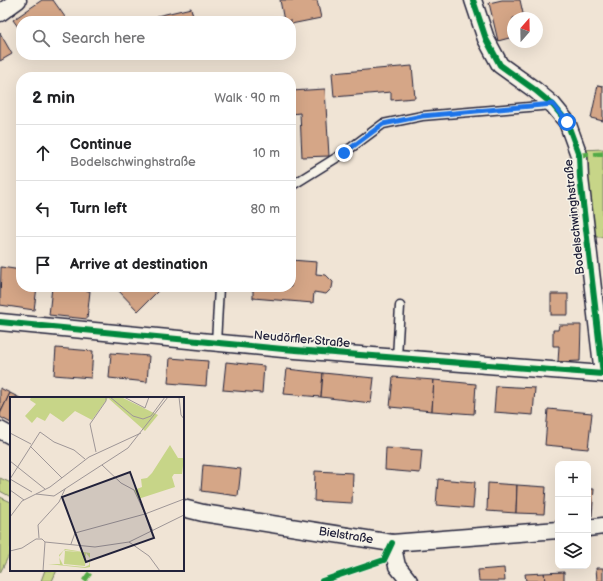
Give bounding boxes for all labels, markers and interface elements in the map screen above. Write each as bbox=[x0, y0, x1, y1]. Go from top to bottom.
north arrow bbox=[507, 12, 543, 48]
search box bbox=[16, 16, 296, 60]
icon: search bbox=[30, 27, 52, 49]
text: Search here bbox=[62, 29, 145, 48]
text: 2 min bbox=[32, 88, 75, 108]
text: Walk · 90 m bbox=[214, 90, 280, 106]
route start bbox=[558, 113, 576, 131]
text: Continue bbox=[70, 135, 132, 154]
icon: ahead bbox=[32, 142, 54, 164]
route end bbox=[335, 144, 353, 162]
text: 10 m bbox=[253, 145, 280, 161]
text: Bodelschwinghstraße bbox=[70, 154, 196, 170]
street label: Bodelschwinghstraße bbox=[561, 158, 588, 275]
icon: left bbox=[32, 198, 54, 220]
text: Turn left bbox=[70, 199, 127, 218]
text: 80 m bbox=[251, 201, 280, 217]
icon: arrive bbox=[32, 254, 54, 276]
text: Arrive at destination bbox=[70, 255, 208, 274]
street label: Neudörfler Straße bbox=[253, 328, 351, 351]
inset map bbox=[10, 397, 184, 571]
map controls bbox=[555, 461, 591, 569]
button: + bbox=[555, 461, 591, 497]
button: − bbox=[555, 497, 591, 533]
street label: Bielstraße bbox=[318, 524, 374, 547]
button: layers bbox=[555, 533, 591, 569]

